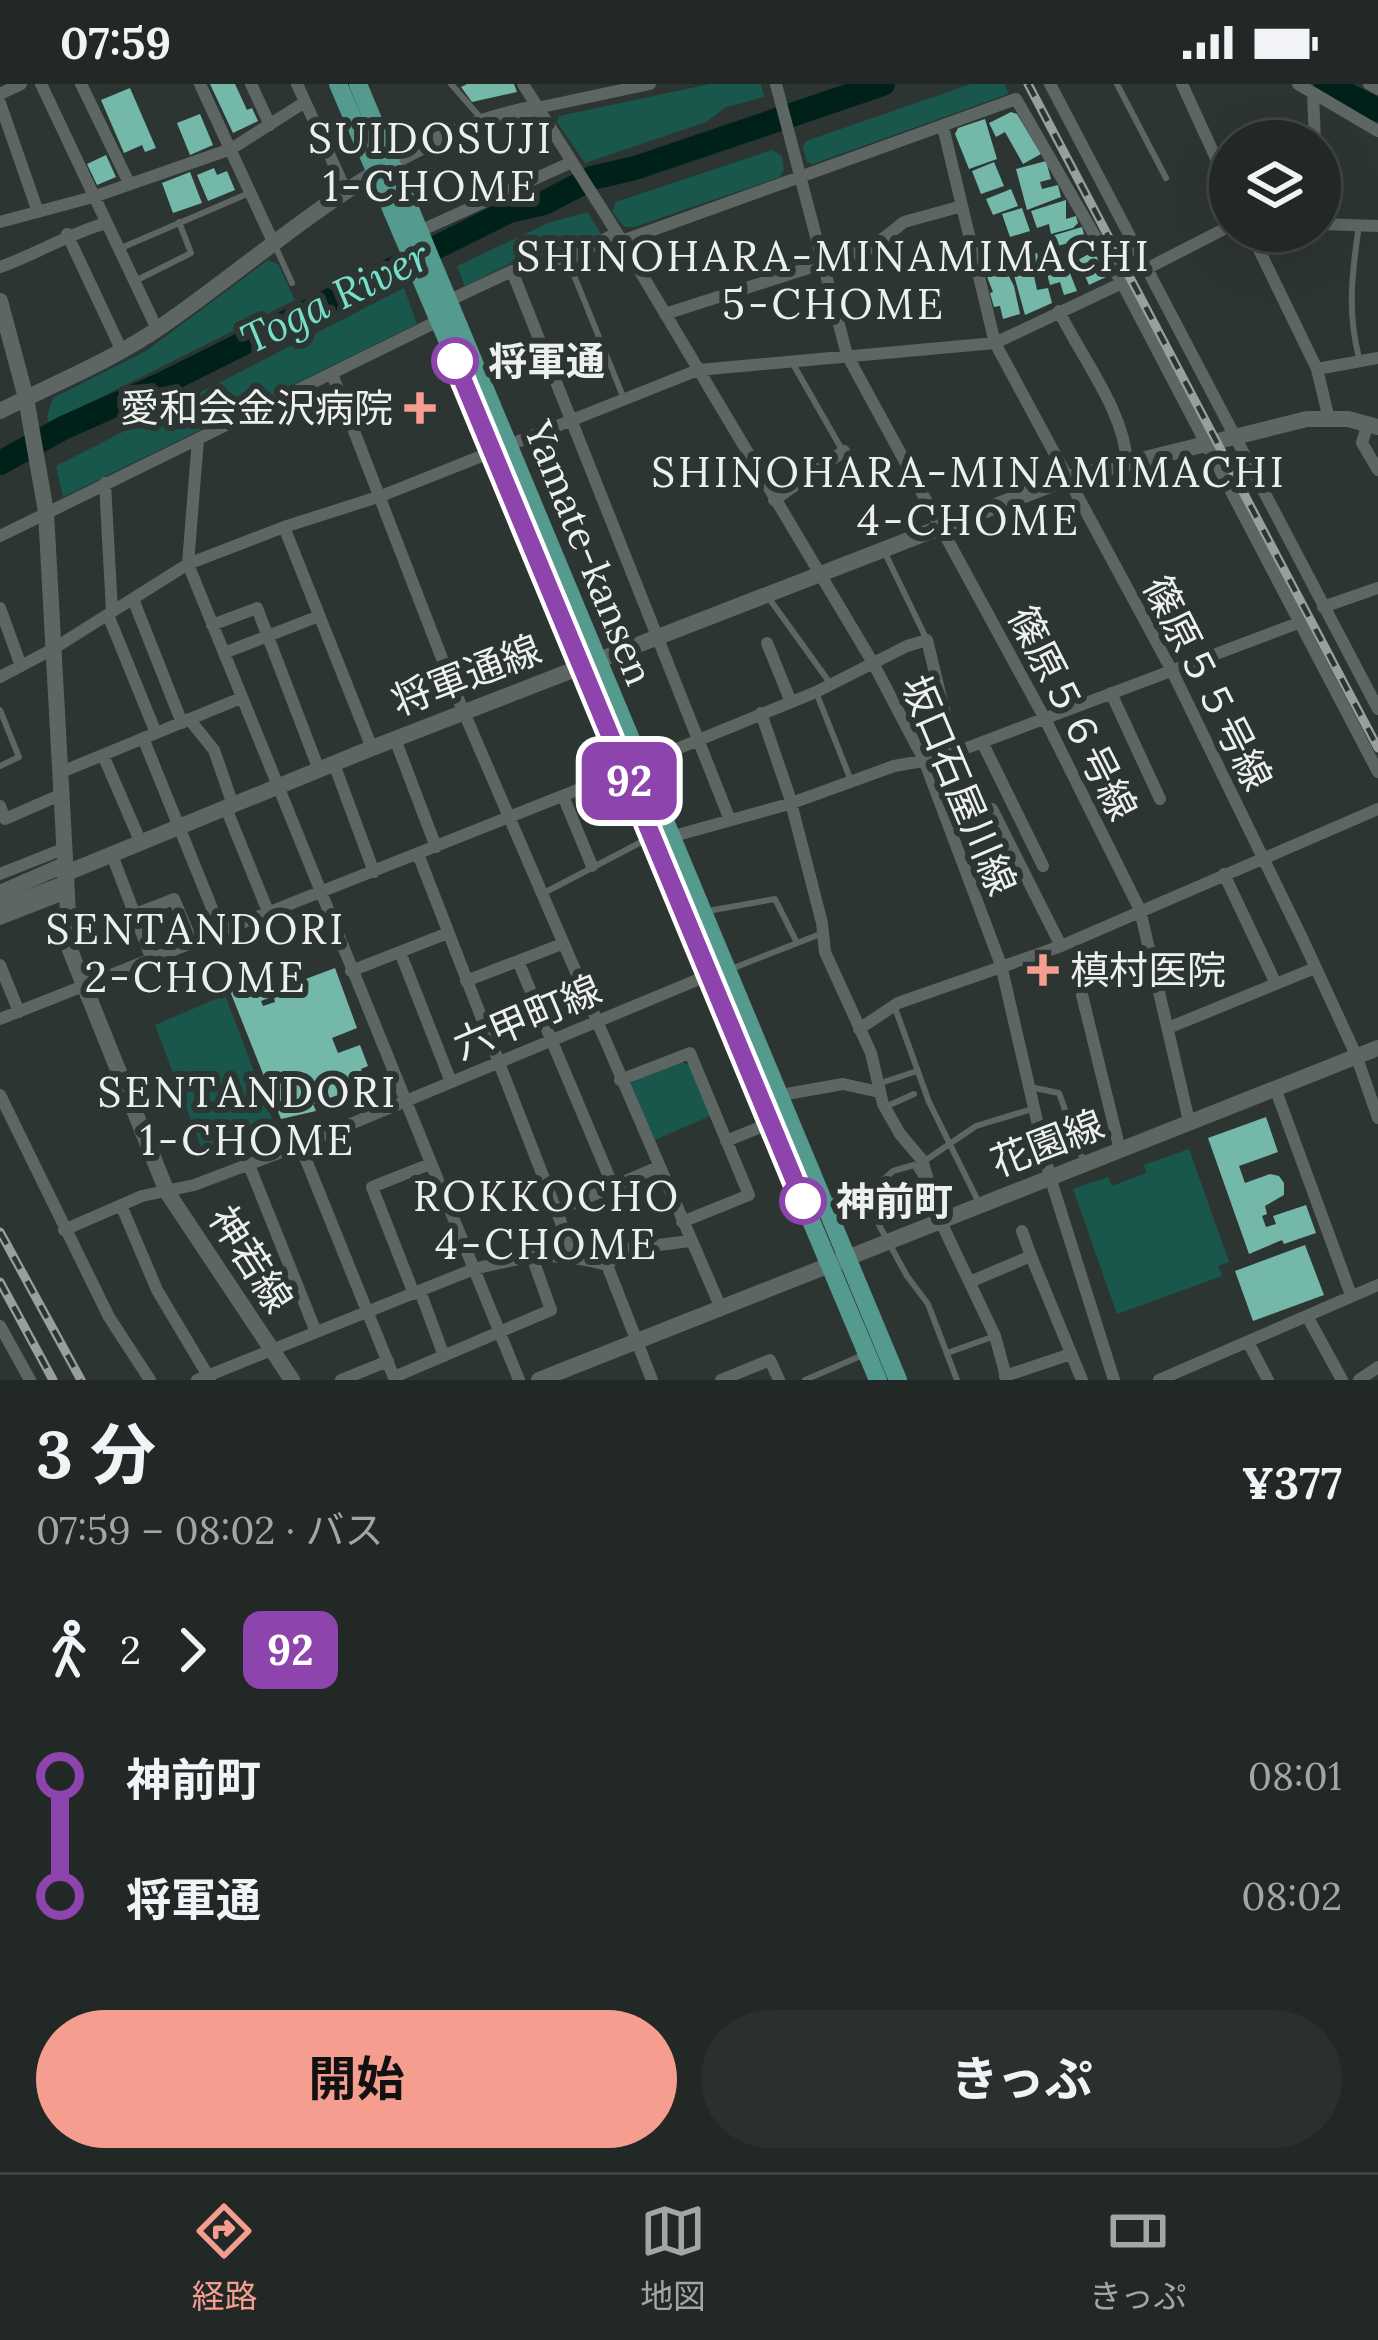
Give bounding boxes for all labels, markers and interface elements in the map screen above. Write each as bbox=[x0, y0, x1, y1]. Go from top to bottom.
text: 07:59 bbox=[60, 14, 171, 71]
district label: SUIDOSUJI 1-CHOME bbox=[308, 111, 554, 213]
map controls bbox=[1209, 120, 1341, 252]
button: layers bbox=[1209, 120, 1341, 252]
water label: Toga River bbox=[232, 228, 439, 366]
district label: SHINOHARA-MINAMIMACHI 5-CHOME bbox=[516, 229, 1152, 331]
place label: 将軍通 bbox=[488, 336, 605, 386]
marker: 将軍通 bbox=[433, 339, 477, 383]
place label: 愛和会金沢病院 bbox=[120, 383, 393, 433]
marker: 愛和会金沢病院 bbox=[404, 392, 436, 424]
street label: Yamate-kansen bbox=[513, 413, 665, 692]
district label: SHINOHARA-MINAMIMACHI 4-CHOME bbox=[651, 445, 1287, 547]
street label: 篠原５５号線 bbox=[1133, 567, 1283, 799]
street label: 篠原５６号線 bbox=[998, 597, 1148, 829]
street label: 将軍通線 bbox=[384, 624, 548, 726]
street label: 坂口石屋川線 bbox=[890, 668, 1028, 902]
line badge: 92 bbox=[575, 742, 683, 820]
text: 92 bbox=[606, 754, 652, 808]
district label: SENTANDORI 2-CHOME bbox=[46, 902, 346, 1004]
place label: 槙村医院 bbox=[1070, 945, 1226, 995]
marker: 槙村医院 bbox=[1027, 954, 1059, 986]
street label: 六甲町線 bbox=[445, 964, 609, 1070]
district label: SENTANDORI 1-CHOME bbox=[98, 1065, 398, 1167]
street label: 花園線 bbox=[983, 1099, 1111, 1187]
district label: ROKKOCHO 4-CHOME bbox=[413, 1169, 681, 1271]
place label: 神前町 bbox=[836, 1176, 953, 1226]
marker: 神前町 bbox=[781, 1179, 825, 1223]
street label: 神若線 bbox=[198, 1196, 304, 1322]
text: 3 分 bbox=[36, 1412, 156, 1496]
text: ¥377 bbox=[1241, 1454, 1342, 1511]
text: 07:59 – 08:02 · バス bbox=[36, 1505, 383, 1555]
icon: walk bbox=[36, 1617, 102, 1683]
icon: forward bbox=[159, 1617, 225, 1683]
text: 92 bbox=[267, 1623, 314, 1677]
text: 2 bbox=[120, 1625, 141, 1675]
text: 神前町 bbox=[126, 1751, 261, 1808]
text: 08:01 bbox=[1248, 1751, 1342, 1801]
text: 将軍通 bbox=[126, 1871, 261, 1928]
text: 08:02 bbox=[1241, 1871, 1342, 1921]
button: 開始 bbox=[36, 2010, 677, 2148]
button: きっぷ bbox=[701, 2010, 1342, 2148]
tab: 経路 bbox=[191, 2198, 257, 2318]
tab: 地図 bbox=[640, 2198, 706, 2318]
tab: きっぷ bbox=[1089, 2198, 1187, 2318]

